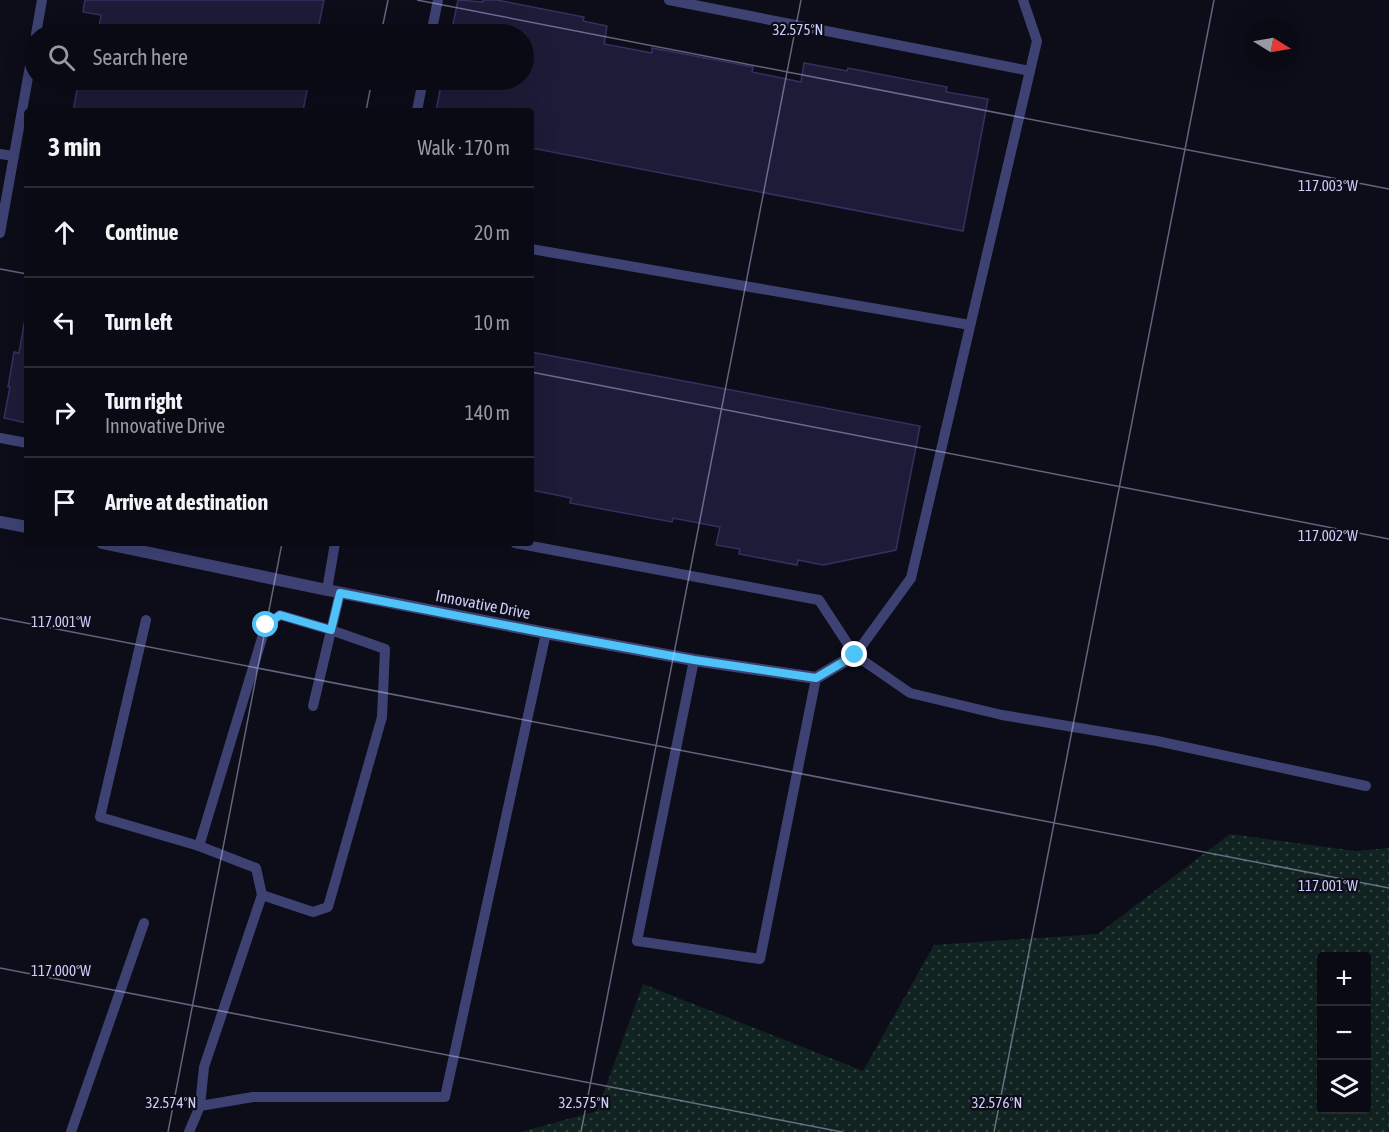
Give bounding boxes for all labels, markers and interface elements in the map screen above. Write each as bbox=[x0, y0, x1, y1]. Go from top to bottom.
north arrow bbox=[1245, 18, 1299, 72]
text: 32.575°N bbox=[773, 21, 823, 38]
search box bbox=[24, 24, 534, 90]
icon: search bbox=[45, 41, 78, 74]
text: Search here bbox=[93, 44, 188, 70]
text: 3 min bbox=[48, 132, 101, 162]
text: Walk · 170 m bbox=[418, 136, 510, 159]
text: 117.003°W bbox=[1298, 177, 1358, 194]
icon: ahead bbox=[48, 216, 81, 249]
text: Continue bbox=[105, 219, 179, 245]
text: 20 m bbox=[474, 221, 510, 244]
icon: left bbox=[48, 306, 81, 339]
text: Turn left bbox=[105, 309, 172, 335]
text: 10 m bbox=[474, 311, 510, 334]
text: Turn right bbox=[105, 388, 182, 414]
icon: right bbox=[48, 396, 81, 429]
text: 140 m bbox=[465, 401, 510, 424]
text: Innovative Drive bbox=[105, 414, 225, 437]
icon: arrive bbox=[48, 486, 81, 519]
text: Arrive at destination bbox=[105, 489, 268, 515]
text: 117.002°W bbox=[1298, 527, 1358, 544]
street label: Innovative Drive bbox=[434, 586, 532, 622]
route start bbox=[252, 611, 278, 637]
text: 117.001°W bbox=[31, 613, 91, 630]
route end bbox=[841, 641, 867, 667]
text: 117.001°W bbox=[1298, 877, 1358, 894]
map controls bbox=[1317, 952, 1371, 1114]
button: + bbox=[1317, 952, 1371, 1006]
text: 117.000°W bbox=[31, 962, 91, 979]
button: − bbox=[1317, 1006, 1371, 1060]
button: layers bbox=[1317, 1060, 1371, 1114]
text: 32.574°N bbox=[146, 1094, 196, 1111]
text: 32.575°N bbox=[559, 1094, 609, 1111]
text: 32.576°N bbox=[972, 1094, 1022, 1111]

